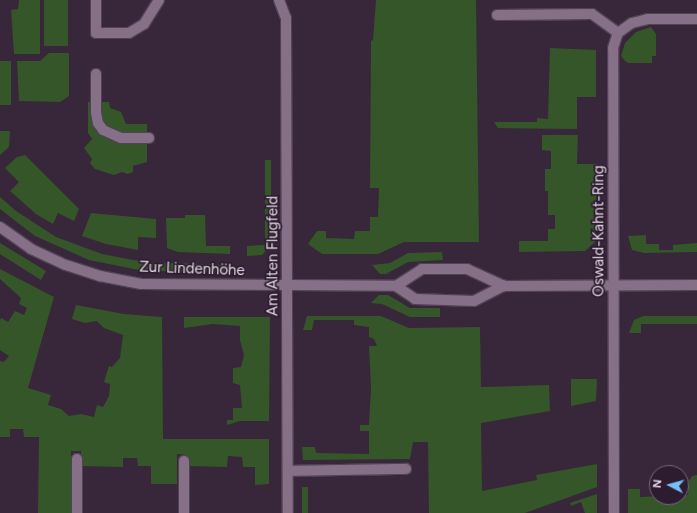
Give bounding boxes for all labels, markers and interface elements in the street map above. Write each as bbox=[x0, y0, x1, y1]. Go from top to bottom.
street label: Oswald-Kahnt-Ring bbox=[590, 165, 608, 297]
street label: Am Alten Flugfeld bbox=[264, 196, 282, 316]
street label: Zur Lindenhöhe bbox=[139, 258, 245, 280]
north arrow bbox=[649, 465, 689, 505]
text: N bbox=[651, 479, 664, 489]

